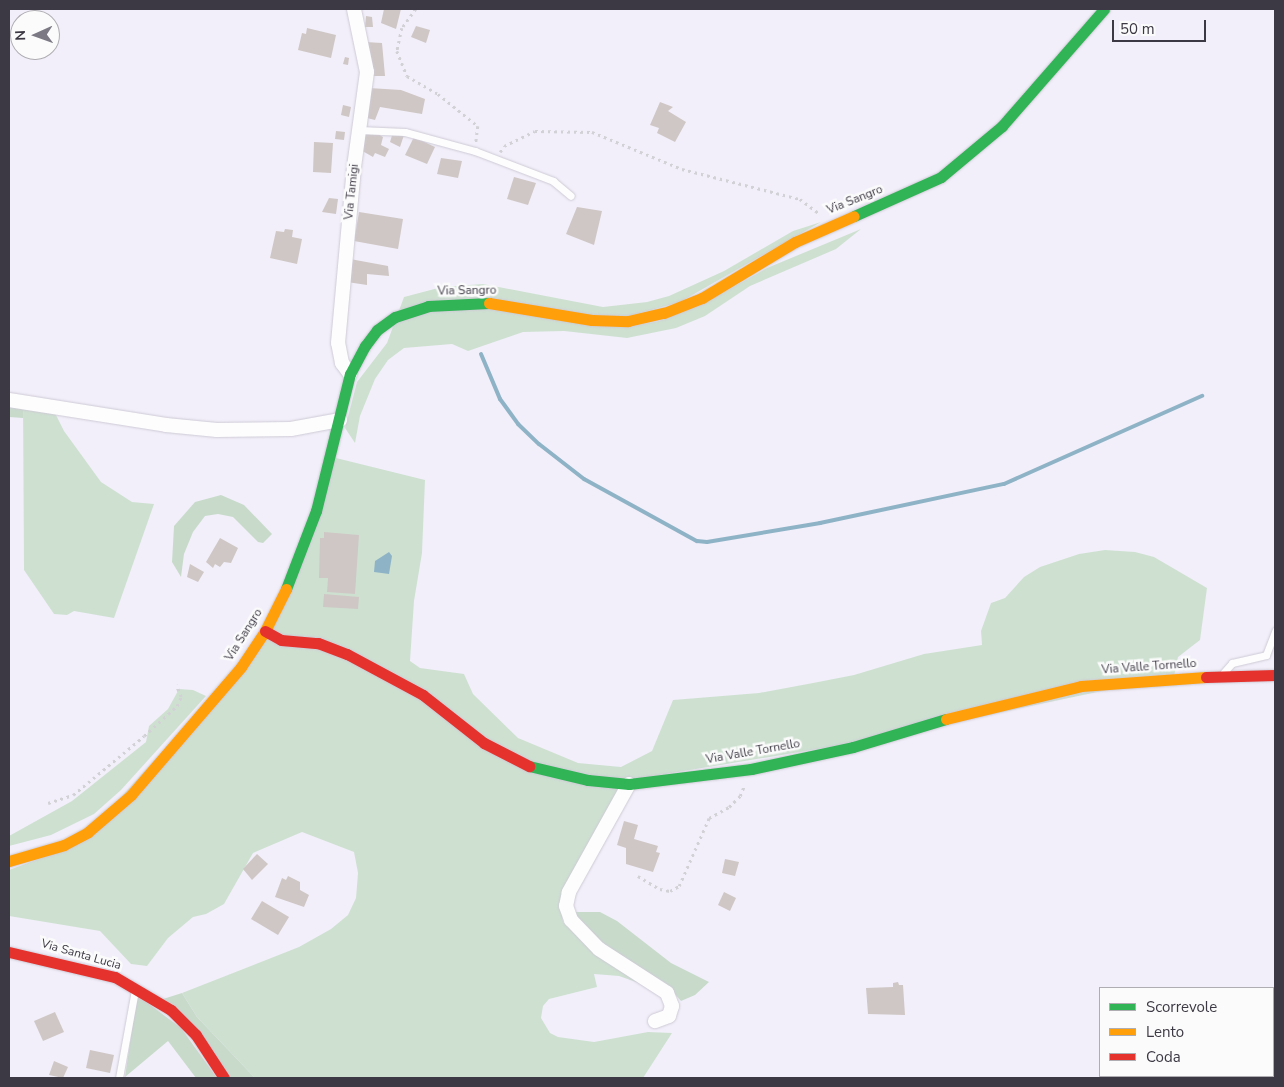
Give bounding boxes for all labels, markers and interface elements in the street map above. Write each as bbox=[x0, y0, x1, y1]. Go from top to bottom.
north arrow bbox=[10, 10, 60, 60]
scale bar bbox=[1114, 10, 1208, 42]
text: 50 m bbox=[1120, 19, 1155, 39]
text: N bbox=[11, 30, 30, 41]
street label: Via Tamigi bbox=[342, 163, 362, 221]
street label: Via Sangro bbox=[825, 182, 885, 218]
street label: Via Sangro bbox=[437, 283, 497, 299]
street label: Via Sangro bbox=[222, 606, 266, 664]
street label: Via Valle Tornello bbox=[1101, 656, 1197, 678]
street label: Via Valle Tornello bbox=[705, 737, 801, 767]
street label: Via Santa Lucia bbox=[39, 937, 123, 973]
legend bbox=[1099, 987, 1274, 1077]
text: Scorrevole bbox=[1146, 997, 1217, 1017]
text: Lento bbox=[1146, 1022, 1184, 1042]
text: Coda bbox=[1146, 1047, 1181, 1067]

